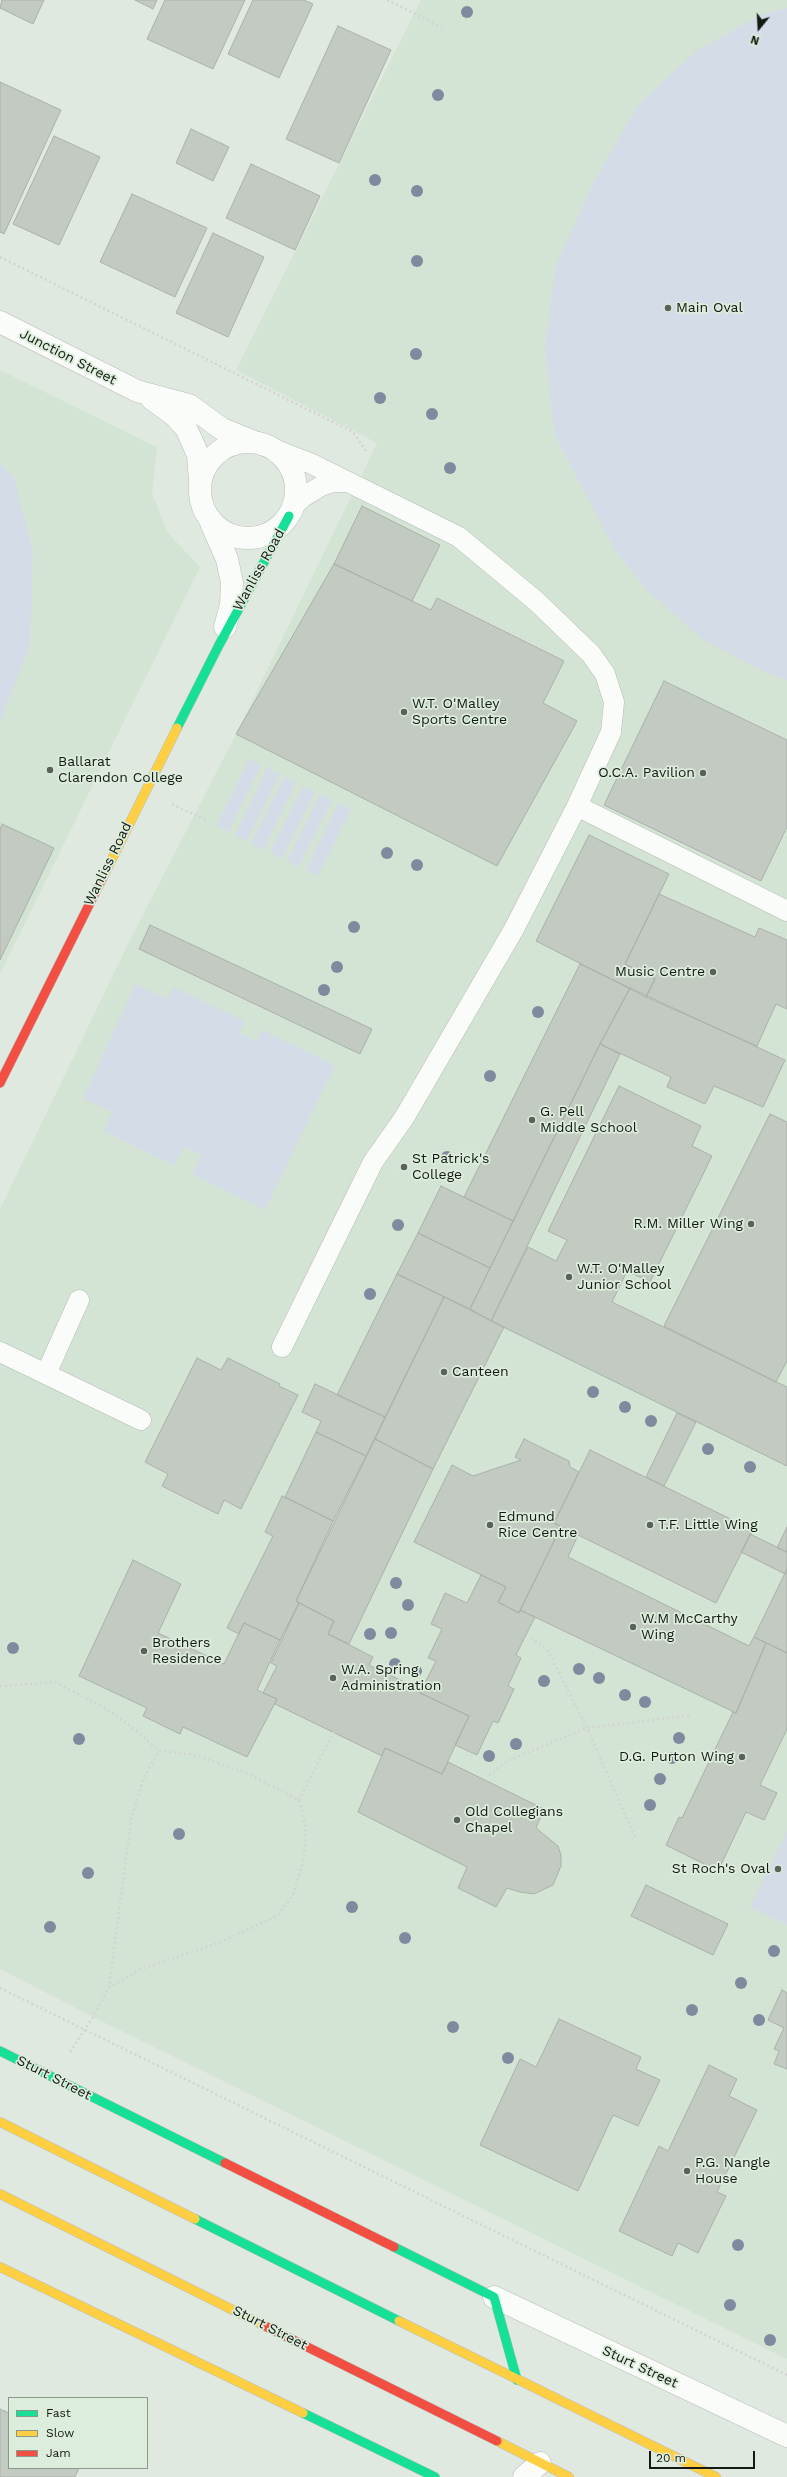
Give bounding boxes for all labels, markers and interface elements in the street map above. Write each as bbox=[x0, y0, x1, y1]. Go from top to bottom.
north arrow bbox=[739, 8, 779, 48]
text: N bbox=[749, 32, 761, 47]
place label: Main Oval bbox=[676, 300, 743, 316]
marker: Main Oval bbox=[663, 303, 673, 313]
street label: Junction Street bbox=[17, 325, 119, 389]
street label: Wanliss Road bbox=[230, 526, 288, 614]
place label: W.T. O'Malley Sports Centre bbox=[412, 696, 507, 728]
marker: W.T. O'Malley Sports Centre bbox=[399, 707, 409, 717]
place label: Ballarat Clarendon College bbox=[58, 754, 183, 786]
marker: Ballarat Clarendon College bbox=[45, 765, 55, 775]
place label: O.C.A. Pavilion bbox=[598, 765, 695, 781]
marker: O.C.A. Pavilion bbox=[698, 768, 708, 778]
street label: Wanliss Road bbox=[80, 819, 136, 909]
place label: Music Centre bbox=[615, 964, 705, 980]
marker: Music Centre bbox=[708, 967, 718, 977]
place label: G. Pell Middle School bbox=[540, 1104, 637, 1136]
marker: G. Pell Middle School bbox=[527, 1115, 537, 1125]
place label: St Patrick's College bbox=[412, 1151, 489, 1184]
marker: St Patrick's College bbox=[399, 1162, 409, 1172]
place label: R.M. Miller Wing bbox=[633, 1216, 743, 1232]
marker: R.M. Miller Wing bbox=[746, 1219, 756, 1229]
place label: W.T. O'Malley Junior School bbox=[577, 1261, 671, 1294]
marker: W.T. O'Malley Junior School bbox=[564, 1272, 574, 1282]
place label: Canteen bbox=[452, 1364, 509, 1380]
marker: Canteen bbox=[439, 1367, 449, 1377]
place label: Edmund Rice Centre bbox=[498, 1509, 577, 1542]
place label: T.F. Little Wing bbox=[658, 1517, 758, 1533]
marker: Edmund Rice Centre bbox=[485, 1520, 495, 1530]
marker: T.F. Little Wing bbox=[645, 1520, 655, 1530]
place label: W.M McCarthy Wing bbox=[641, 1611, 738, 1644]
marker: W.M McCarthy Wing bbox=[628, 1622, 638, 1632]
place label: Brothers Residence bbox=[152, 1635, 222, 1668]
marker: Brothers Residence bbox=[139, 1646, 149, 1656]
place label: W.A. Spring Administration bbox=[341, 1662, 441, 1694]
marker: W.A. Spring Administration bbox=[328, 1673, 338, 1683]
place label: D.G. Purton Wing bbox=[619, 1749, 734, 1765]
marker: D.G. Purton Wing bbox=[737, 1752, 747, 1762]
place label: Old Collegians Chapel bbox=[465, 1804, 563, 1836]
marker: Old Collegians Chapel bbox=[452, 1815, 462, 1825]
place label: St Roch's Oval bbox=[672, 1861, 770, 1877]
marker: St Roch's Oval bbox=[773, 1864, 783, 1874]
street label: Sturt Street bbox=[14, 2052, 94, 2104]
place label: P.G. Nangle House bbox=[695, 2155, 770, 2188]
marker: P.G. Nangle House bbox=[682, 2166, 692, 2176]
street label: Sturt Street bbox=[230, 2302, 310, 2354]
street label: Sturt Street bbox=[599, 2342, 681, 2392]
legend bbox=[8, 2397, 148, 2469]
text: Fast bbox=[46, 2406, 71, 2420]
text: Slow bbox=[46, 2426, 74, 2440]
scale bar bbox=[651, 2443, 757, 2469]
text: Jam bbox=[46, 2446, 71, 2460]
text: 20 m bbox=[656, 2451, 686, 2465]

